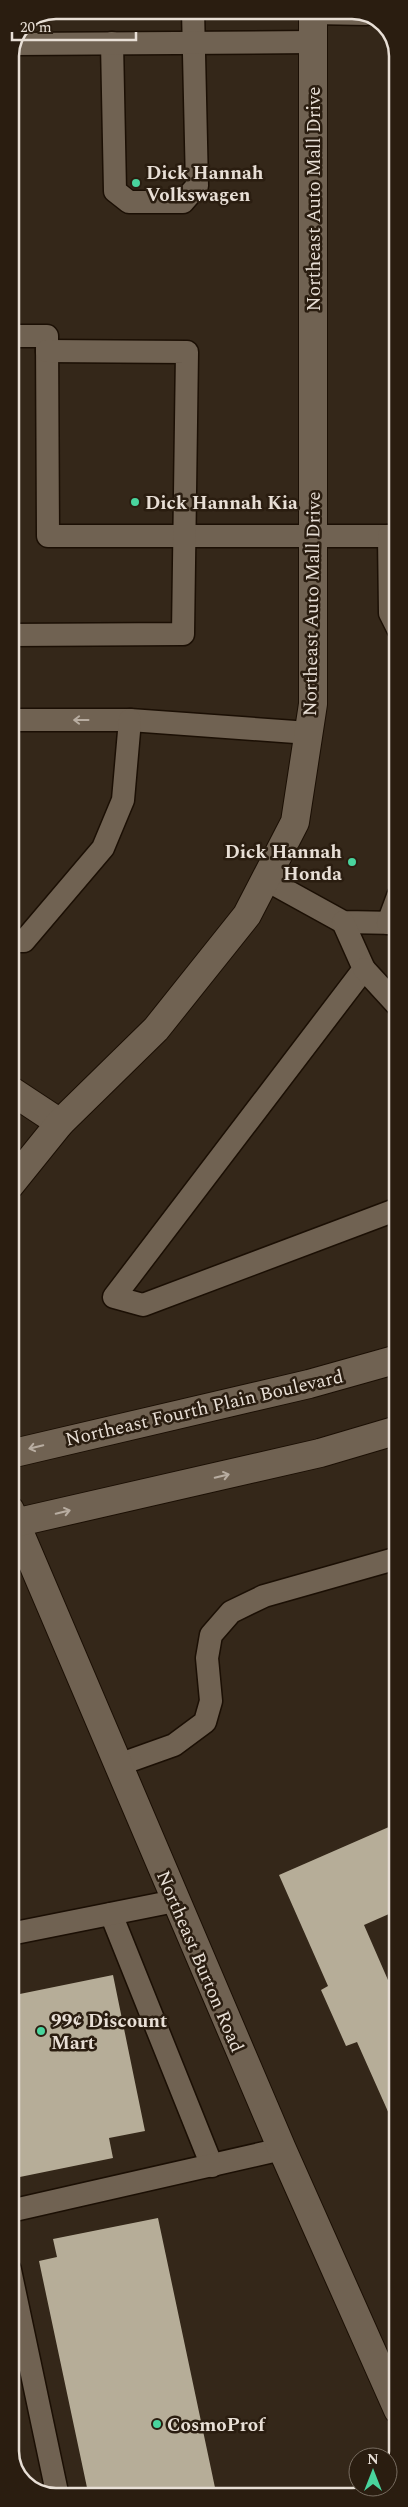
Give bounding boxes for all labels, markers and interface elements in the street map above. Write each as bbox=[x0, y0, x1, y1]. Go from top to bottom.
scale bar bbox=[12, 10, 136, 42]
text: 20 m bbox=[20, 16, 52, 39]
street label: Northeast Auto Mall Drive bbox=[300, 87, 329, 311]
place label: Dick Hannah Volkswagen bbox=[146, 159, 264, 210]
marker: Dick Hannah Volkswagen bbox=[130, 177, 142, 189]
place label: Dick Hannah Kia bbox=[145, 489, 298, 518]
street label: Northeast Auto Mall Drive bbox=[296, 491, 329, 717]
marker: Dick Hannah Kia bbox=[129, 496, 141, 508]
one-way arrow bbox=[73, 715, 90, 725]
place label: Dick Hannah Honda bbox=[225, 838, 342, 889]
marker: Dick Hannah Honda bbox=[346, 856, 358, 868]
street label: Northeast Fourth Plain Boulevard bbox=[62, 1362, 346, 1455]
one-way arrow bbox=[28, 1443, 44, 1453]
one-way arrow bbox=[213, 1471, 229, 1480]
one-way arrow bbox=[55, 1507, 71, 1517]
street label: Northeast Burton Road bbox=[148, 1866, 251, 2057]
place label: 99¢ Discount Mart bbox=[51, 2007, 167, 2058]
marker: 99¢ Discount Mart bbox=[35, 2025, 47, 2037]
place label: CosmoProf bbox=[167, 2411, 266, 2440]
marker: CosmoProf bbox=[151, 2418, 163, 2430]
north arrow bbox=[348, 2447, 398, 2497]
text: N bbox=[367, 2449, 379, 2470]

